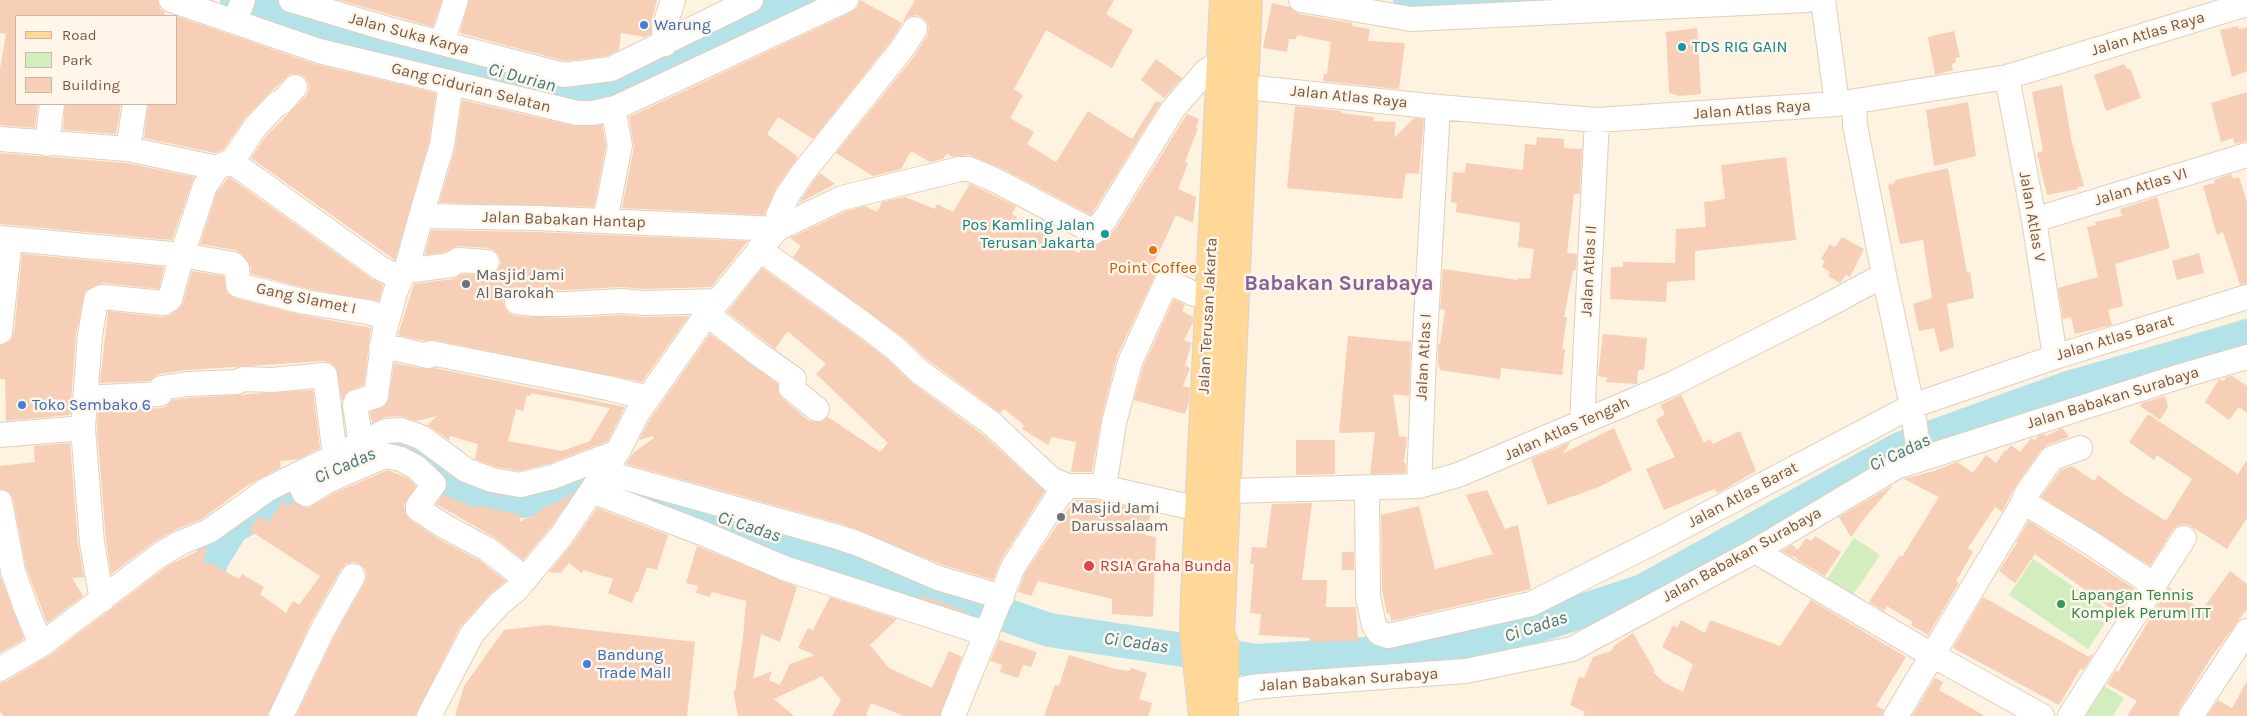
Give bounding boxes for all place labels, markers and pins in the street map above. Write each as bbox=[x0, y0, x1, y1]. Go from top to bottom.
place label: Warung bbox=[654, 15, 711, 35]
marker: Warung bbox=[638, 19, 650, 31]
place label: TDS RIG GAIN bbox=[1692, 37, 1787, 57]
marker: TDS RIG GAIN bbox=[1676, 41, 1688, 53]
place label: Pos Kamling Jalan Terusan Jakarta bbox=[962, 215, 1095, 253]
marker: Pos Kamling Jalan Terusan Jakarta bbox=[1099, 228, 1111, 240]
marker: Point Coffee bbox=[1147, 244, 1159, 256]
place label: Point Coffee bbox=[1109, 258, 1197, 278]
place label: Masjid Jami Al Barokah bbox=[476, 265, 565, 303]
marker: Masjid Jami Al Barokah bbox=[460, 278, 472, 290]
place label: Toko Sembako 6 bbox=[32, 395, 151, 415]
marker: Toko Sembako 6 bbox=[16, 399, 28, 411]
place label: Masjid Jami Darussalaam bbox=[1071, 498, 1169, 536]
marker: Masjid Jami Darussalaam bbox=[1055, 511, 1067, 523]
place label: RSIA Graha Bunda bbox=[1100, 556, 1232, 576]
marker: RSIA Graha Bunda bbox=[1082, 559, 1096, 573]
place label: Lapangan Tennis Komplek Perum ITT bbox=[2071, 585, 2211, 623]
marker: Lapangan Tennis Komplek Perum ITT bbox=[2055, 598, 2067, 610]
place label: Bandung Trade Mall bbox=[597, 645, 671, 683]
marker: Bandung Trade Mall bbox=[581, 658, 593, 670]

